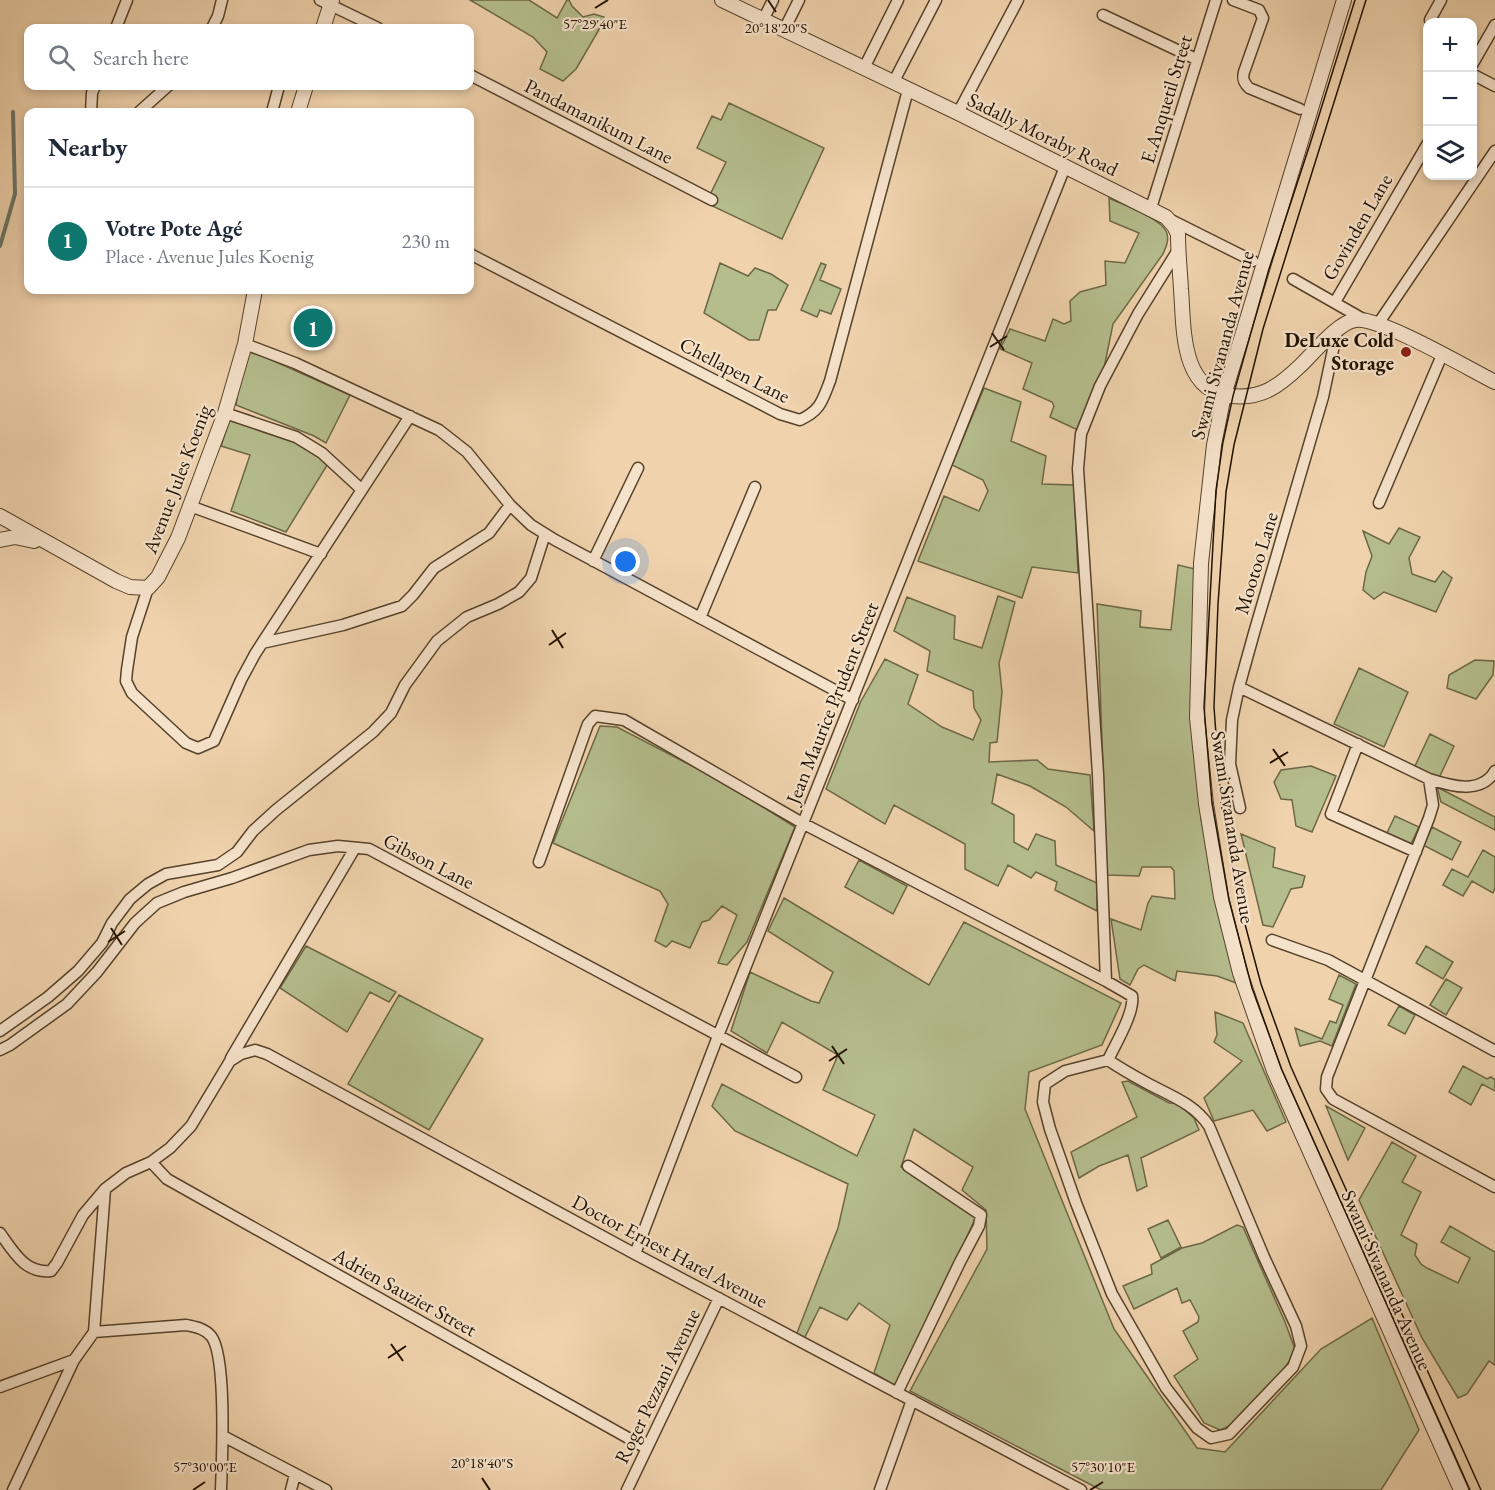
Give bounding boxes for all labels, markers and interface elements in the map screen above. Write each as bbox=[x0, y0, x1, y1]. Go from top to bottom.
text: 57°29'40"E bbox=[563, 14, 628, 33]
text: 20°18'20"S bbox=[745, 18, 807, 37]
map controls bbox=[1423, 18, 1477, 180]
button: + bbox=[1423, 18, 1477, 72]
search box bbox=[24, 24, 474, 90]
street label: E.Anquetil Street bbox=[1134, 31, 1198, 166]
icon: search bbox=[45, 41, 78, 74]
text: Search here bbox=[93, 43, 188, 72]
street label: Pandamanikum Lane bbox=[520, 72, 678, 170]
button: − bbox=[1423, 72, 1477, 126]
street label: Sadally Moraby Road bbox=[963, 86, 1123, 182]
button: layers bbox=[1423, 126, 1477, 180]
text: Nearby bbox=[48, 130, 128, 164]
street label: Govinden Lane bbox=[1316, 169, 1398, 285]
text: Votre Pote Agé bbox=[105, 214, 242, 243]
text: 1 bbox=[62, 228, 73, 254]
text: 230 m bbox=[402, 228, 450, 254]
text: Place · Avenue Jules Koenig bbox=[105, 243, 314, 269]
street label: Swami Sivananda Avenue bbox=[1184, 248, 1260, 442]
pin: 1 bbox=[294, 306, 332, 350]
place label: DeLuxe Cold Storage bbox=[1285, 327, 1394, 376]
street label: Chellapen Lane bbox=[675, 331, 795, 409]
marker: DeLuxe Cold Storage bbox=[1399, 345, 1413, 359]
street label: Avenue Jules Koenig bbox=[136, 401, 217, 558]
street label: Mootoo Lane bbox=[1228, 509, 1284, 617]
your location bbox=[611, 547, 640, 576]
street label: Jean Maurice Prudent Street bbox=[779, 598, 885, 810]
street label: Swami Sivananda Avenue bbox=[1205, 729, 1261, 925]
street label: Gibson Lane bbox=[379, 827, 479, 895]
street label: Swami Sivananda Avenue bbox=[1336, 1186, 1438, 1374]
street label: Doctor Ernest Harel Avenue bbox=[568, 1188, 772, 1314]
street label: Adrien Sauzier Street bbox=[328, 1241, 482, 1343]
street label: Roger Pezzani Avenue bbox=[608, 1304, 706, 1468]
text: 20°18'40"S bbox=[451, 1453, 513, 1472]
text: 57°30'00"E bbox=[173, 1457, 238, 1476]
text: 57°30'10"E bbox=[1071, 1457, 1136, 1476]

